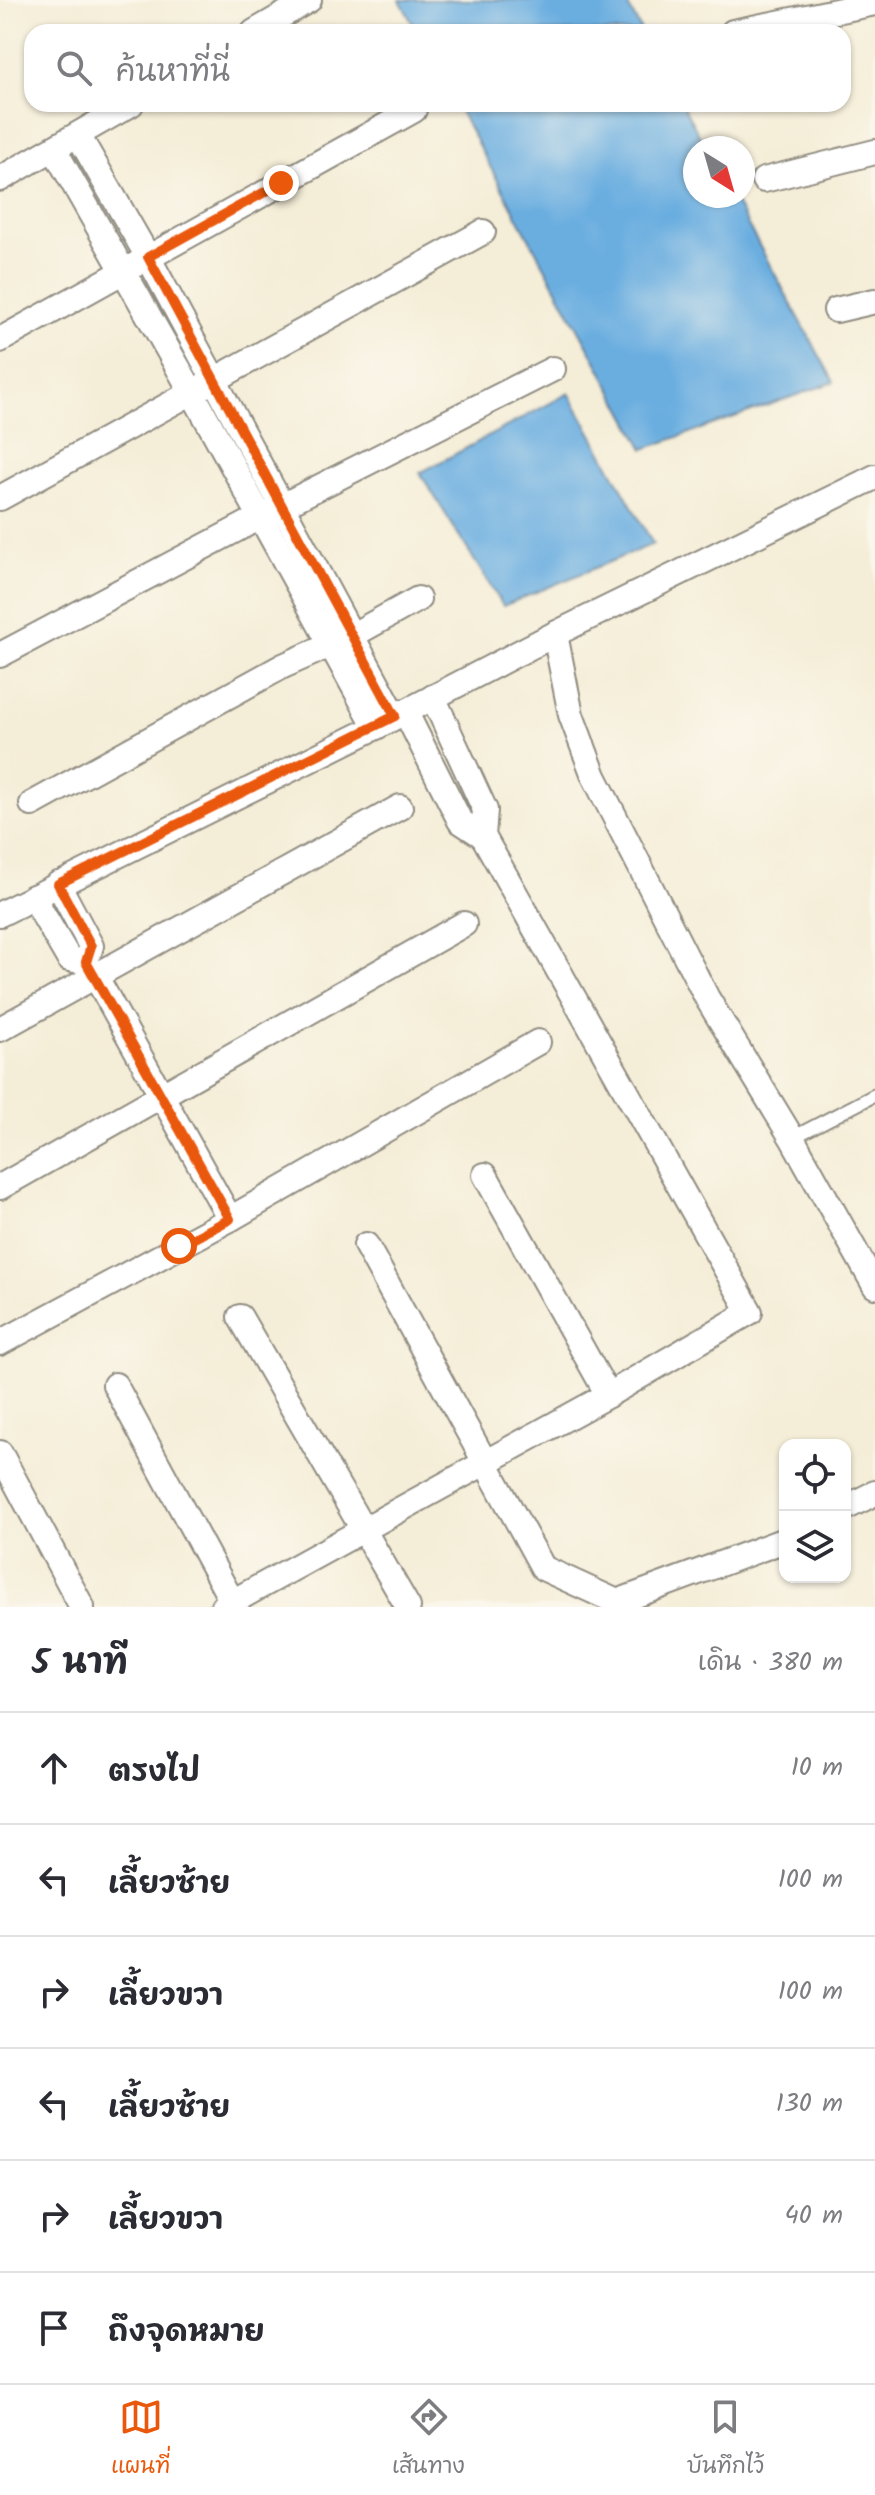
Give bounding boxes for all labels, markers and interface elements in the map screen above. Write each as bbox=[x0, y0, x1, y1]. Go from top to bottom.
search box bbox=[24, 24, 851, 112]
icon: search bbox=[52, 46, 96, 90]
text: ค้นหาที่นี่ bbox=[116, 49, 230, 97]
north arrow bbox=[683, 136, 755, 208]
route end bbox=[263, 165, 299, 201]
route start bbox=[161, 1228, 197, 1264]
map controls bbox=[779, 1439, 851, 1583]
button: locate bbox=[779, 1439, 851, 1511]
button: layers bbox=[779, 1511, 851, 1583]
text: 5 นาที bbox=[32, 1637, 128, 1691]
text: เดิน · 380 m bbox=[698, 1642, 843, 1684]
icon: ahead bbox=[32, 1746, 76, 1790]
text: 10 m bbox=[791, 1747, 843, 1789]
text: ตรงไป bbox=[108, 1749, 200, 1797]
icon: left bbox=[32, 1858, 76, 1902]
text: 100 m bbox=[778, 1859, 843, 1901]
text: เลี้ยวซ้าย bbox=[108, 1861, 230, 1909]
icon: right bbox=[32, 1970, 76, 2014]
text: 100 m bbox=[778, 1971, 843, 2013]
text: เลี้ยวขวา bbox=[108, 1973, 223, 2021]
icon: left bbox=[32, 2082, 76, 2126]
text: 130 m bbox=[776, 2083, 843, 2125]
text: เลี้ยวซ้าย bbox=[108, 2085, 230, 2133]
icon: right bbox=[32, 2194, 76, 2238]
text: 40 m bbox=[785, 2195, 843, 2237]
text: เลี้ยวขวา bbox=[108, 2197, 223, 2245]
icon: arrive bbox=[32, 2306, 76, 2350]
text: ถึงจุดหมาย bbox=[108, 2309, 265, 2357]
tab: แผนที่ bbox=[111, 2395, 170, 2485]
tab: เส้นทาง bbox=[392, 2395, 465, 2485]
tab: บันทึกไว้ bbox=[687, 2395, 764, 2485]

